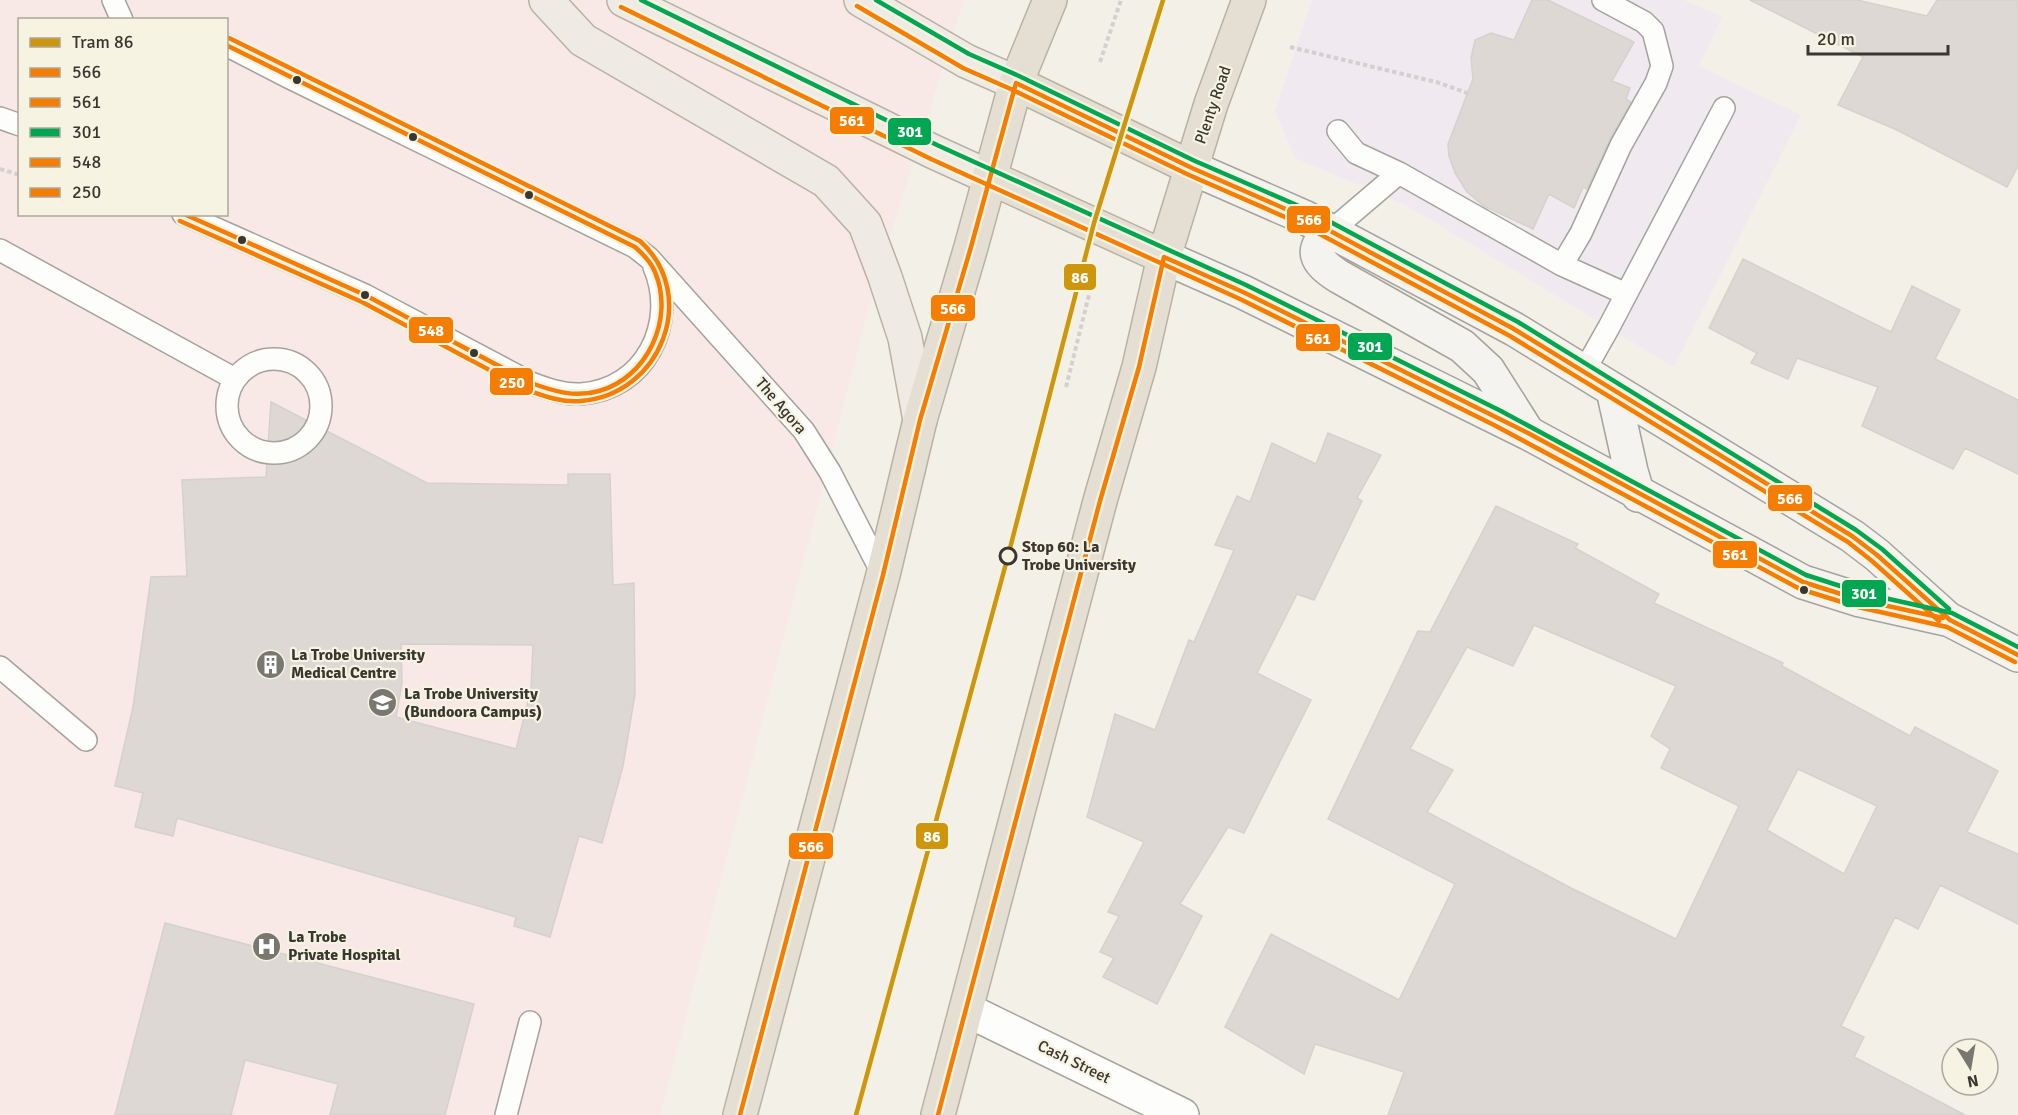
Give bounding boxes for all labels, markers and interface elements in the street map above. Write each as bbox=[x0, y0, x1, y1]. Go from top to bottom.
legend bbox=[18, 18, 228, 216]
scale bar bbox=[1808, 18, 1948, 56]
text: 20 m bbox=[1817, 28, 1855, 50]
text: Tram 86 bbox=[72, 31, 133, 53]
text: 566 bbox=[72, 61, 101, 83]
street label: Plenty Road bbox=[1190, 63, 1236, 147]
unlabelled marker bbox=[291, 74, 303, 86]
text: 561 bbox=[72, 91, 101, 113]
line badge: 561 bbox=[829, 106, 875, 135]
text: 561 bbox=[839, 111, 865, 131]
line badge: 301 bbox=[887, 117, 932, 146]
text: 301 bbox=[72, 121, 101, 143]
text: 301 bbox=[897, 122, 923, 142]
unlabelled marker bbox=[407, 131, 419, 143]
text: 548 bbox=[72, 151, 101, 173]
text: 250 bbox=[72, 181, 101, 203]
unlabelled marker bbox=[523, 189, 535, 201]
line badge: 566 bbox=[1286, 205, 1331, 234]
text: 566 bbox=[1296, 210, 1322, 230]
unlabelled marker bbox=[236, 234, 248, 246]
line badge: 86 bbox=[1063, 263, 1097, 291]
text: 86 bbox=[1071, 268, 1089, 288]
unlabelled marker bbox=[359, 289, 371, 301]
line badge: 566 bbox=[930, 294, 976, 322]
text: 566 bbox=[940, 299, 966, 319]
line badge: 548 bbox=[408, 316, 454, 344]
text: 548 bbox=[418, 321, 444, 341]
line badge: 561 bbox=[1295, 323, 1341, 352]
text: 561 bbox=[1305, 329, 1331, 349]
line badge: 301 bbox=[1347, 332, 1393, 361]
text: 301 bbox=[1357, 337, 1383, 357]
unlabelled marker bbox=[468, 347, 480, 359]
line badge: 250 bbox=[489, 367, 534, 396]
text: 250 bbox=[499, 373, 525, 393]
street label: The Agora bbox=[751, 374, 811, 438]
line badge: 566 bbox=[1767, 484, 1813, 512]
text: 566 bbox=[1777, 489, 1803, 509]
place label: Stop 60: La Trobe University bbox=[1022, 537, 1136, 575]
line badge: 561 bbox=[1712, 540, 1758, 569]
text: 561 bbox=[1722, 545, 1748, 565]
marker: Stop 60: La Trobe University bbox=[999, 547, 1017, 565]
line badge: 301 bbox=[1841, 579, 1887, 608]
unlabelled marker bbox=[1798, 584, 1810, 596]
text: 301 bbox=[1851, 584, 1877, 604]
place label: La Trobe University Medical Centre bbox=[291, 645, 425, 683]
building icon: La Trobe University Medical Centre bbox=[254, 648, 286, 680]
place label: La Trobe University (Bundoora Campus) bbox=[404, 684, 542, 722]
school or university icon: La Trobe University (Bundoora Campus) bbox=[367, 687, 399, 719]
line badge: 86 bbox=[915, 822, 949, 850]
text: 86 bbox=[923, 827, 941, 847]
line badge: 566 bbox=[788, 832, 834, 860]
text: 566 bbox=[798, 837, 824, 857]
place label: La Trobe Private Hospital bbox=[288, 927, 401, 965]
hospital icon: La Trobe Private Hospital bbox=[251, 930, 283, 962]
street label: Cash Street bbox=[1034, 1036, 1114, 1088]
north arrow bbox=[1940, 1037, 2000, 1097]
text: N bbox=[1965, 1070, 1980, 1092]

